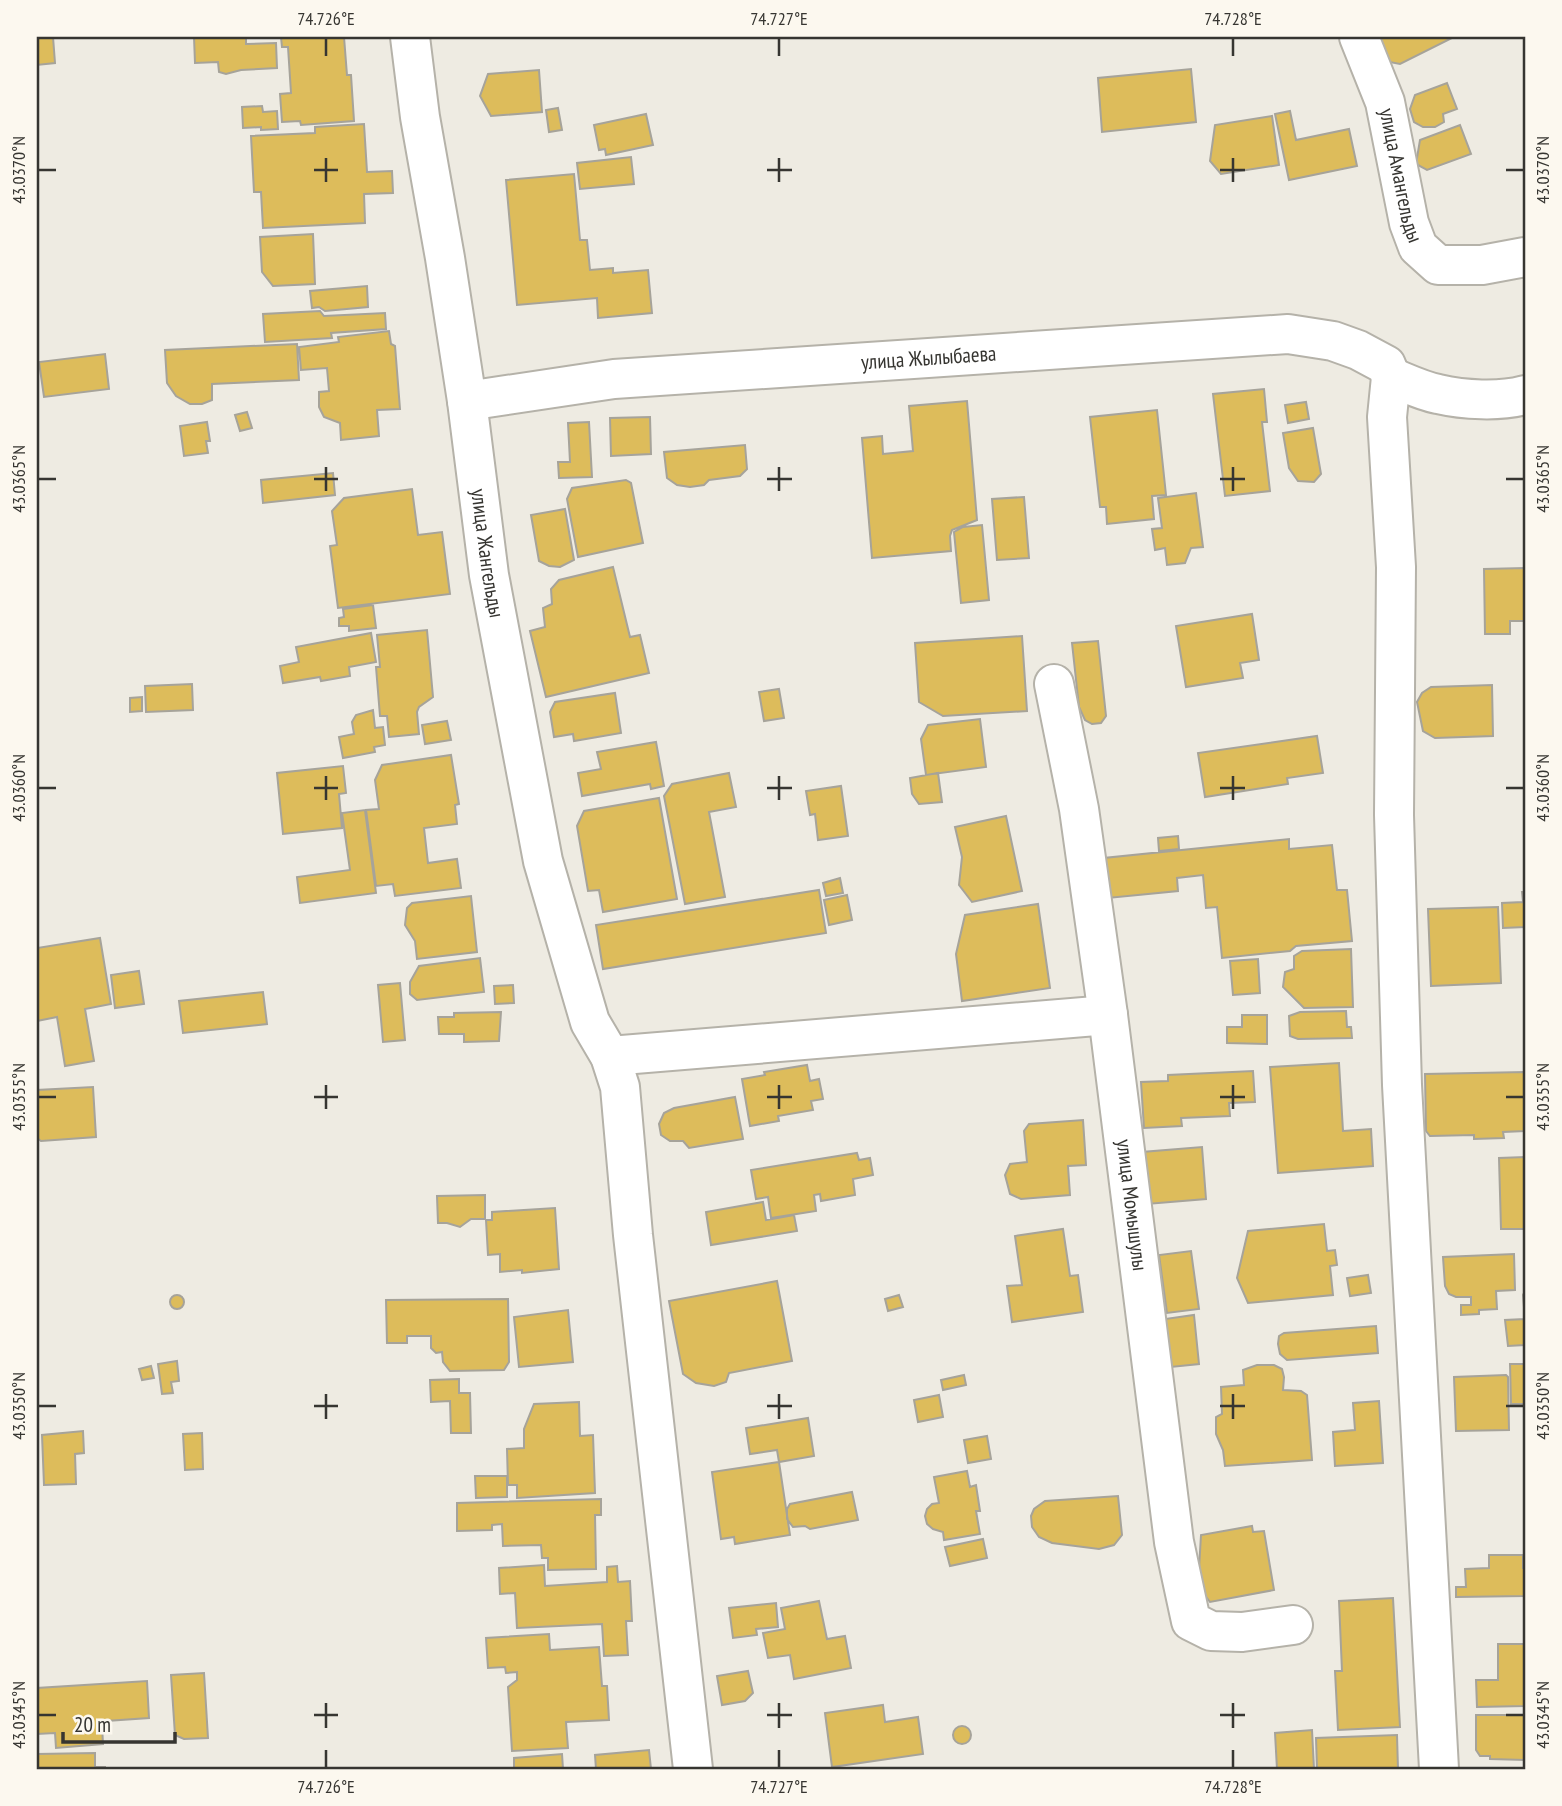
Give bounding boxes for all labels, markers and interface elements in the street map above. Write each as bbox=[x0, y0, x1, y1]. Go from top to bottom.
text: 74.726°E bbox=[297, 7, 355, 30]
text: 74.727°E bbox=[750, 7, 808, 30]
text: 74.728°E bbox=[1204, 7, 1262, 30]
street label: улица Амангельды bbox=[1374, 106, 1429, 246]
text: 43.0370°N bbox=[7, 136, 30, 204]
text: 43.0370°N bbox=[1531, 136, 1554, 204]
street label: улица Жылыбаева bbox=[860, 340, 997, 375]
text: 43.0365°N bbox=[7, 445, 30, 513]
text: 43.0365°N bbox=[1531, 445, 1554, 513]
street label: улица Жангельды bbox=[465, 487, 511, 620]
text: 43.0360°N bbox=[7, 754, 30, 822]
text: 43.0360°N bbox=[1531, 754, 1554, 822]
text: 43.0355°N bbox=[7, 1063, 30, 1131]
text: 43.0355°N bbox=[1531, 1063, 1554, 1131]
street label: улица Момышулы bbox=[1111, 1138, 1154, 1272]
text: 43.0350°N bbox=[7, 1372, 30, 1440]
text: 43.0350°N bbox=[1531, 1372, 1554, 1440]
text: 43.0345°N bbox=[7, 1681, 30, 1749]
text: 43.0345°N bbox=[1531, 1681, 1554, 1749]
scale bar bbox=[63, 1701, 175, 1745]
text: 20 m bbox=[74, 1711, 111, 1738]
text: 74.726°E bbox=[297, 1775, 355, 1798]
text: 74.727°E bbox=[750, 1775, 808, 1798]
text: 74.728°E bbox=[1204, 1775, 1262, 1798]

